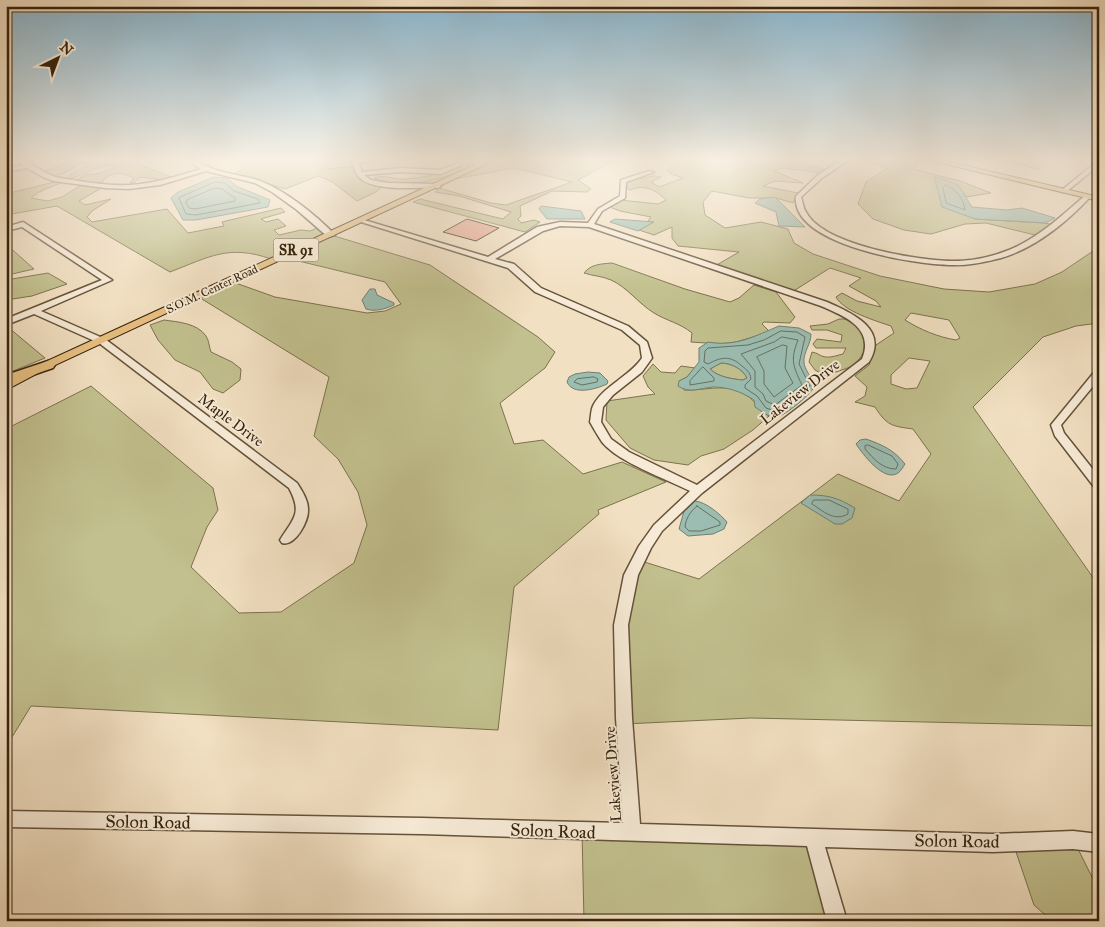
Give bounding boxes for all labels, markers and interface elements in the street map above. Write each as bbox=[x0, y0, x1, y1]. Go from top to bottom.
north arrow bbox=[32, 32, 82, 82]
text: N bbox=[56, 38, 77, 59]
road number: SR 91 bbox=[274, 238, 318, 262]
street label: S.O.M. Center Road bbox=[164, 262, 260, 316]
street label: Lakeview Drive bbox=[757, 355, 843, 429]
street label: Maple Drive bbox=[195, 390, 267, 450]
street label: Lakeview Drive bbox=[601, 726, 625, 822]
street label: Solon Road bbox=[105, 810, 191, 834]
street label: Solon Road bbox=[510, 819, 596, 843]
street label: Solon Road bbox=[914, 829, 1000, 853]

